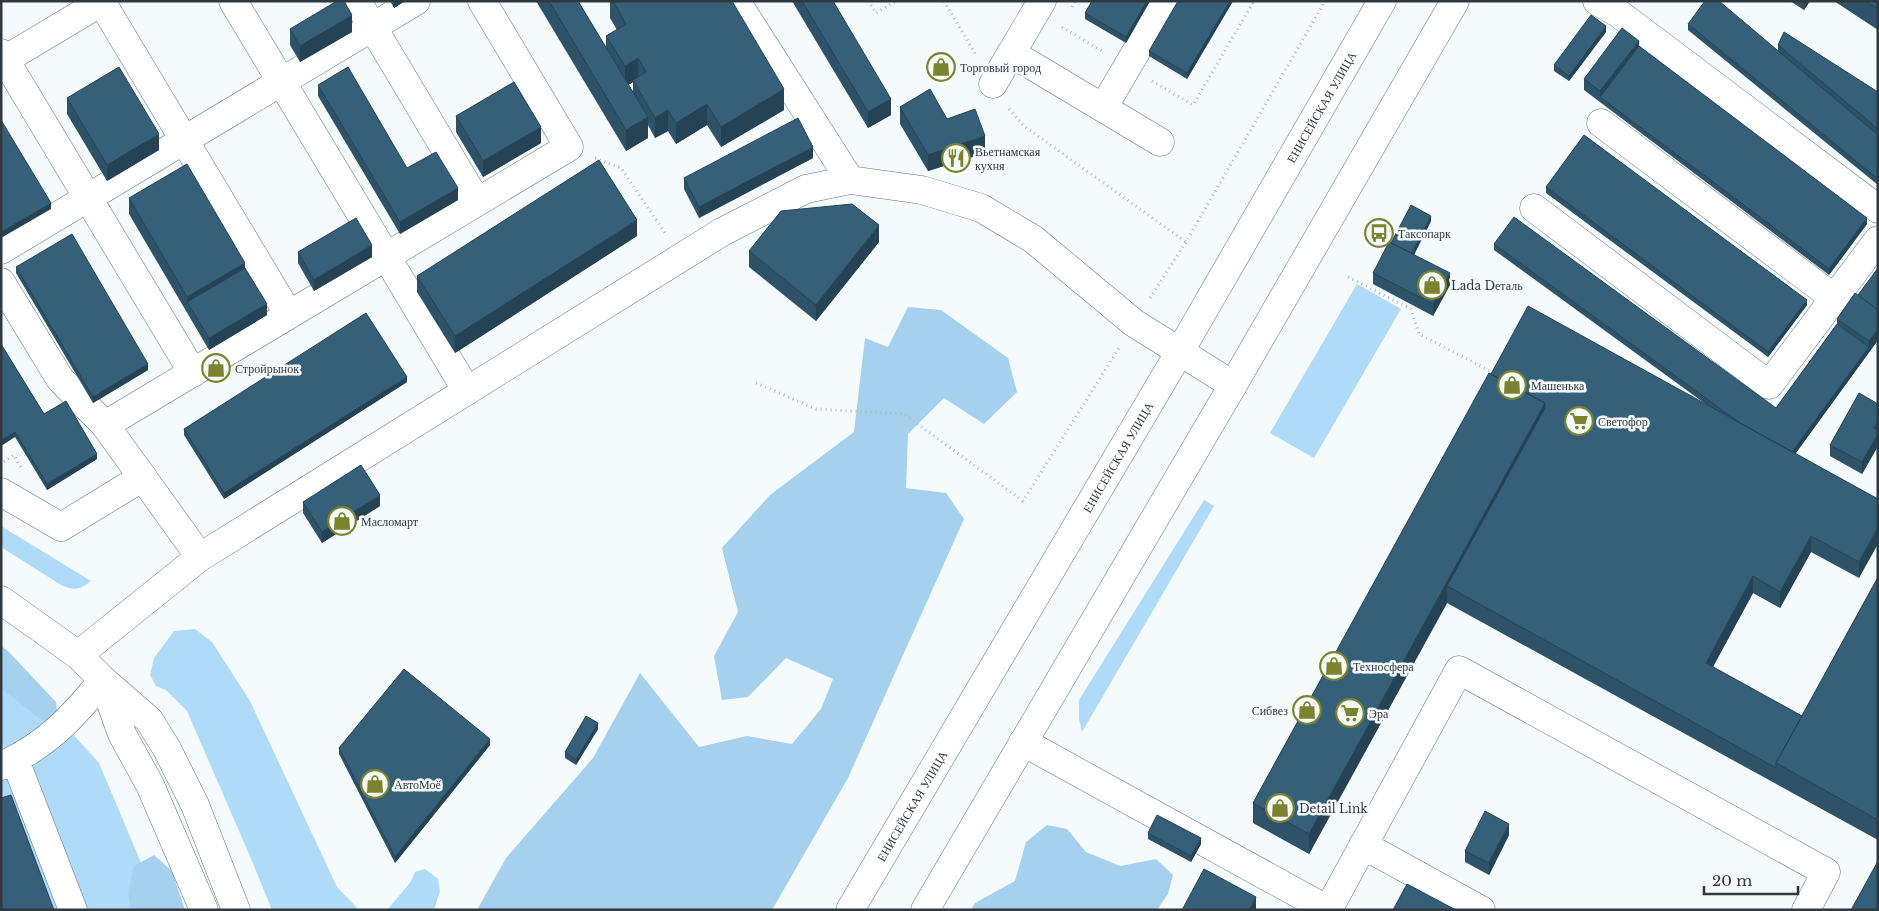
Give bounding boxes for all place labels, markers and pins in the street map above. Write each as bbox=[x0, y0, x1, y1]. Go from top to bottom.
shop icon: Торговый город bbox=[926, 52, 956, 82]
place label: Торговый город bbox=[960, 60, 1041, 75]
restaurant icon: Вьетнамская кухня bbox=[941, 143, 971, 173]
place label: Вьетнамская кухня bbox=[975, 144, 1041, 173]
bus stop icon: Таксопарк bbox=[1364, 218, 1394, 248]
place label: Таксопарк bbox=[1398, 226, 1451, 241]
shop icon: Lada Dеталь bbox=[1417, 270, 1447, 300]
place label: Lada Dеталь bbox=[1451, 278, 1523, 293]
shop icon: Стройрынок bbox=[201, 353, 231, 383]
place label: Стройрынок bbox=[235, 361, 299, 376]
shop icon: Машенька bbox=[1497, 370, 1527, 400]
place label: Машенька bbox=[1531, 378, 1585, 393]
supermarket icon: Светофор bbox=[1564, 406, 1594, 436]
place label: Светофор bbox=[1598, 414, 1648, 429]
shop icon: Масломарт bbox=[327, 506, 357, 536]
place label: Масломарт bbox=[361, 514, 419, 529]
shop icon: Техносфера bbox=[1319, 651, 1349, 681]
place label: Техносфера bbox=[1353, 659, 1414, 674]
shop icon: Сибвез bbox=[1292, 695, 1322, 725]
supermarket icon: Эра bbox=[1335, 698, 1365, 728]
place label: Сибвез bbox=[1252, 703, 1288, 718]
place label: Эра bbox=[1369, 706, 1389, 721]
shop icon: АвтоМоё bbox=[360, 769, 390, 799]
place label: АвтоМоё bbox=[394, 777, 441, 792]
shop icon: Detail Link bbox=[1265, 793, 1295, 823]
place label: Detail Link bbox=[1299, 801, 1368, 816]

